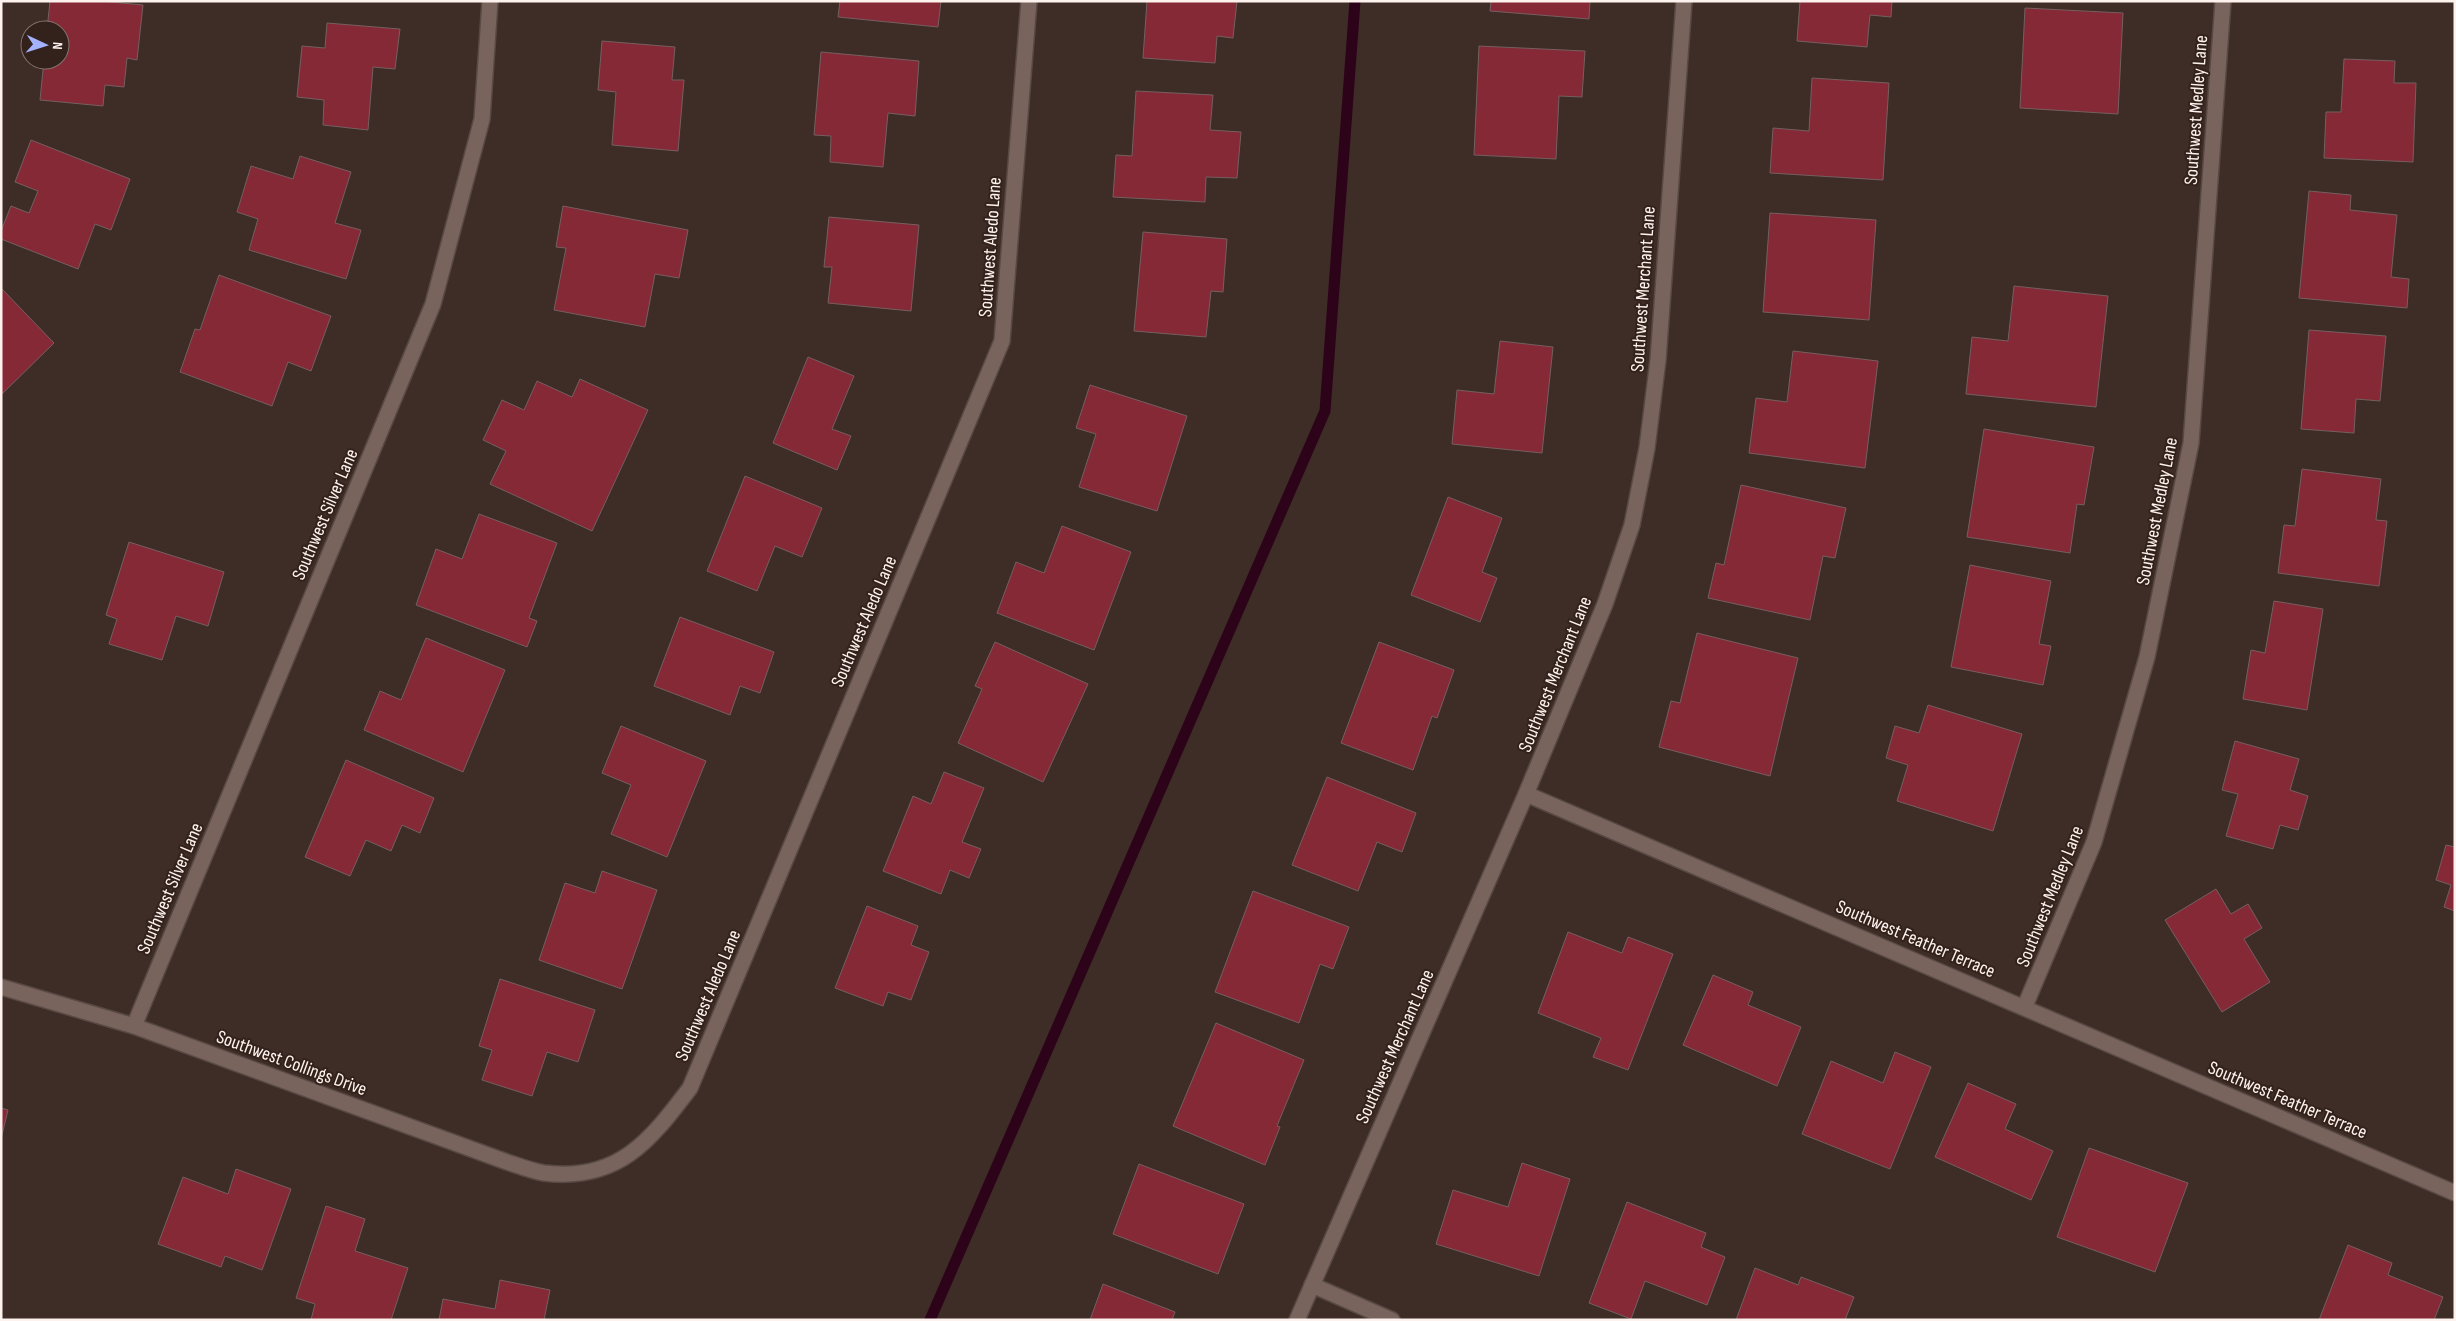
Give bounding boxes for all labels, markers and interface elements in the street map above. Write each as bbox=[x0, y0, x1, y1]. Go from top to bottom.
north arrow bbox=[20, 20, 70, 70]
street label: Southwest Medley Lane bbox=[2180, 34, 2213, 186]
text: N bbox=[49, 42, 66, 50]
street label: Southwest Aledo Lane bbox=[974, 176, 1007, 318]
street label: Southwest Merchant Lane bbox=[1626, 205, 1661, 373]
street label: Southwest Medley Lane bbox=[2132, 435, 2183, 587]
street label: Southwest Silver Lane bbox=[287, 445, 363, 584]
street label: Southwest Aledo Lane bbox=[826, 553, 902, 691]
street label: Southwest Merchant Lane bbox=[1514, 593, 1597, 756]
street label: Southwest Silver Lane bbox=[132, 819, 208, 958]
street label: Southwest Medley Lane bbox=[2012, 823, 2089, 970]
street label: Southwest Feather Terrace bbox=[1832, 895, 1999, 983]
street label: Southwest Aledo Lane bbox=[670, 927, 746, 1065]
street label: Southwest Merchant Lane bbox=[1351, 966, 1440, 1127]
street label: Southwest Collings Drive bbox=[213, 1026, 370, 1101]
street label: Southwest Feather Terrace bbox=[2204, 1056, 2371, 1144]

